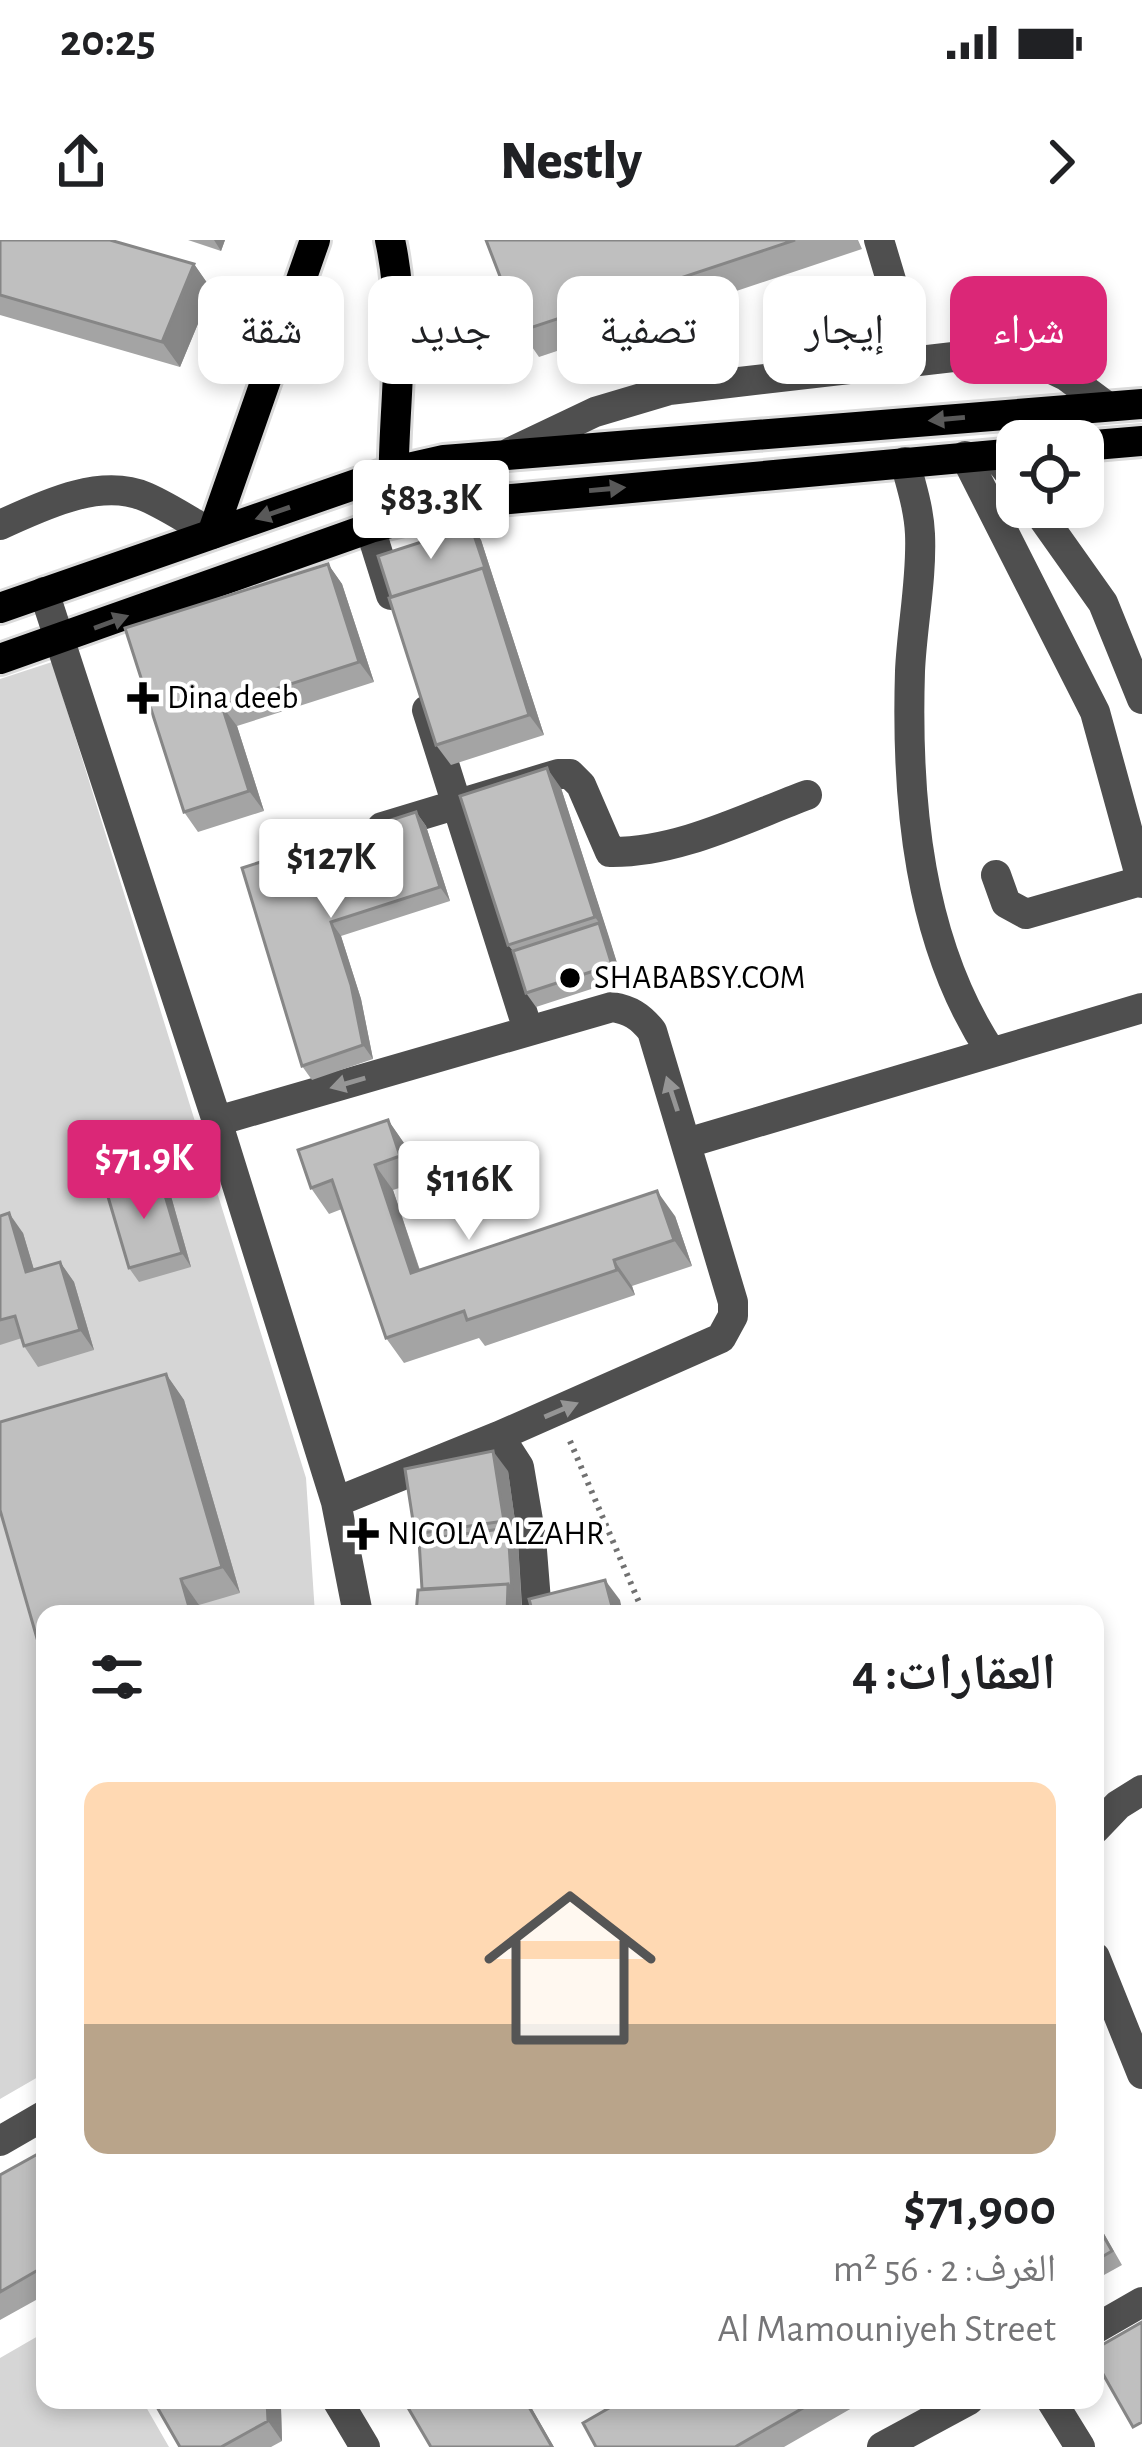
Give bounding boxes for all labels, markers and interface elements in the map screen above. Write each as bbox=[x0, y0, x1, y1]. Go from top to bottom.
text: 20:25 bbox=[60, 19, 156, 64]
icon: share bbox=[48, 129, 114, 195]
icon: forward bbox=[1028, 129, 1094, 195]
text: Nestly bbox=[500, 135, 642, 189]
chip: شقة bbox=[198, 276, 344, 384]
chip: جديد bbox=[368, 276, 533, 384]
chip: تصفية bbox=[557, 276, 739, 384]
chip: إيجار bbox=[763, 276, 926, 384]
chip: شراء bbox=[950, 276, 1107, 384]
one-way arrow bbox=[928, 409, 965, 428]
map controls bbox=[996, 420, 1104, 528]
button: locate bbox=[996, 420, 1104, 528]
pin: $83.3K bbox=[333, 460, 529, 562]
text: $83.3K bbox=[380, 479, 482, 518]
one-way arrow bbox=[588, 479, 626, 498]
one-way arrow bbox=[255, 505, 291, 523]
one-way arrow bbox=[93, 611, 129, 630]
place label: Dina deeb bbox=[167, 682, 299, 715]
marker: Dina deeb bbox=[130, 685, 156, 711]
pin: $127K bbox=[247, 819, 415, 921]
text: $127K bbox=[286, 838, 376, 877]
place label: SHABABSY.COM bbox=[594, 962, 806, 995]
marker: SHABABSY.COM bbox=[557, 965, 583, 991]
one-way arrow bbox=[329, 1075, 365, 1093]
one-way arrow bbox=[662, 1075, 680, 1112]
pin: $71.9K bbox=[46, 1120, 242, 1222]
text: $71.9K bbox=[95, 1139, 193, 1178]
pin: $116K bbox=[385, 1141, 553, 1243]
text: $116K bbox=[425, 1160, 513, 1199]
one-way arrow bbox=[543, 1399, 578, 1419]
place label: NICOLA ALZAHR bbox=[387, 1518, 604, 1551]
marker: NICOLA ALZAHR bbox=[350, 1521, 376, 1547]
icon: filters bbox=[84, 1644, 150, 1710]
text: العقارات: 4 bbox=[852, 1648, 1056, 1699]
icon: home bbox=[462, 1860, 678, 2076]
text: $71,900 bbox=[903, 2183, 1056, 2234]
text: الغرف: 2 · 56 m² bbox=[833, 2250, 1056, 2289]
text: Al Mamouniyeh Street bbox=[717, 2310, 1056, 2349]

